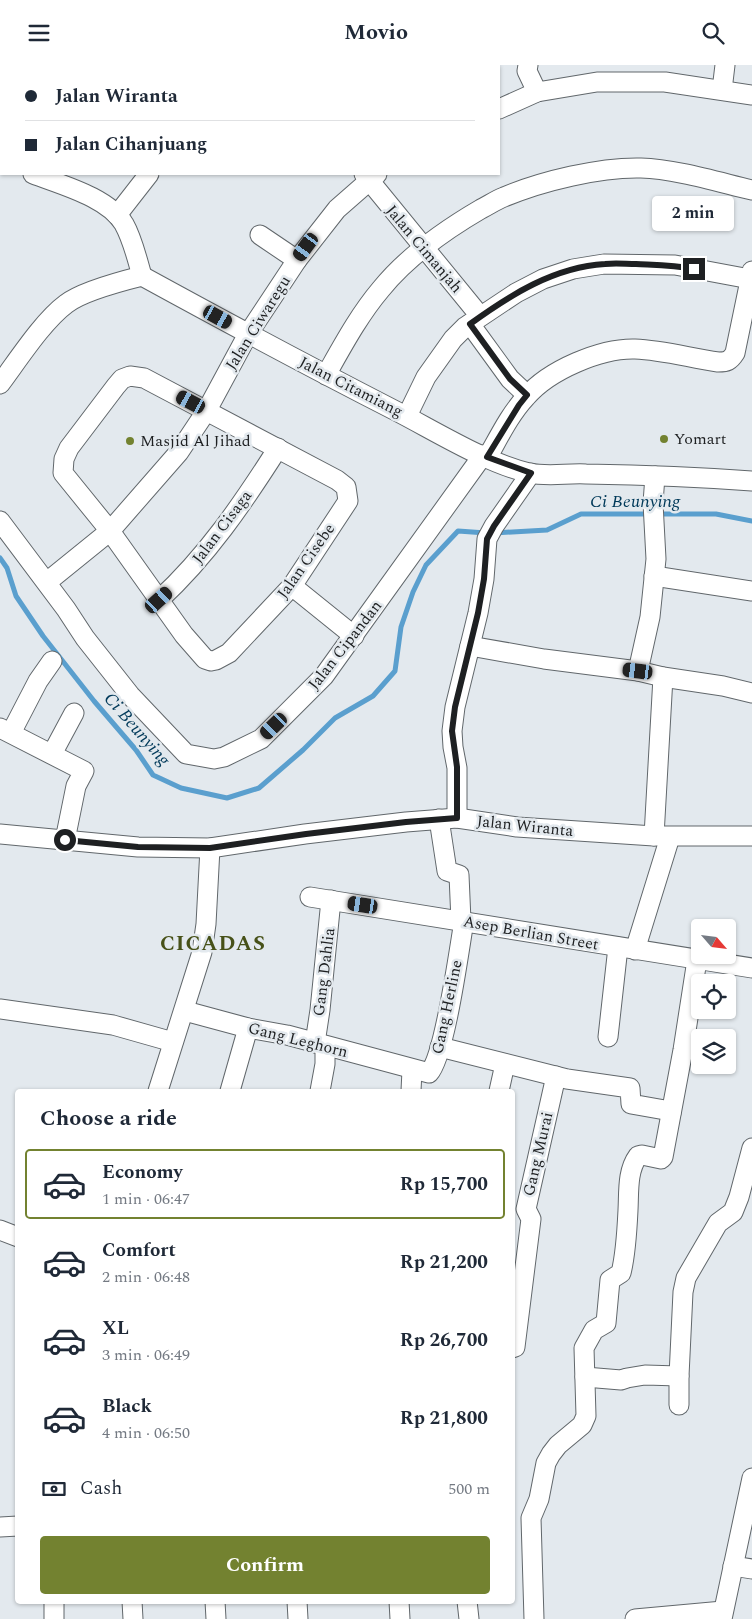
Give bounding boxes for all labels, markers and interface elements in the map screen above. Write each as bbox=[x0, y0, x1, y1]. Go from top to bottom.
text: Movio bbox=[344, 16, 408, 49]
icon: menu bbox=[25, 19, 53, 47]
icon: search bbox=[699, 19, 727, 47]
text: Jalan Wiranta bbox=[55, 82, 178, 111]
text: Jalan Cihanjuang bbox=[55, 130, 207, 159]
callout: 2 min bbox=[653, 197, 735, 231]
street label: Jalan Cimanjah bbox=[380, 200, 468, 298]
text: 2 min bbox=[672, 201, 714, 225]
car bbox=[291, 230, 320, 264]
route end bbox=[683, 258, 705, 280]
street label: Jalan Ciwaregu bbox=[219, 271, 297, 375]
car bbox=[201, 303, 234, 331]
street label: Jalan Citamiang bbox=[295, 350, 407, 424]
car bbox=[174, 388, 207, 416]
place label: Yomart bbox=[674, 427, 727, 451]
place label: Masjid Al Jihad bbox=[140, 429, 251, 453]
marker: Yomart bbox=[658, 433, 670, 445]
marker: Masjid Al Jihad bbox=[124, 435, 136, 447]
street label: Jalan Cisaga bbox=[186, 485, 258, 569]
water label: Ci Beunying bbox=[590, 488, 681, 515]
street label: Jalan Cisebe bbox=[271, 518, 341, 604]
car bbox=[142, 584, 175, 616]
street label: Jalan Cipandan bbox=[302, 595, 388, 695]
car bbox=[622, 662, 653, 680]
water label: Ci Beunying bbox=[97, 686, 177, 773]
car bbox=[257, 710, 290, 742]
street label: Jalan Wiranta bbox=[475, 809, 575, 843]
route start bbox=[54, 829, 76, 851]
car bbox=[347, 895, 378, 915]
street label: Asep Berlian Street bbox=[461, 909, 601, 957]
north arrow bbox=[691, 919, 736, 964]
map controls bbox=[691, 919, 736, 1074]
street label: Gang Dahlia bbox=[307, 926, 341, 1018]
district label: CICADAS bbox=[160, 928, 266, 960]
street label: Gang Herline bbox=[425, 958, 469, 1056]
button: locate bbox=[691, 974, 736, 1019]
street label: Gang Leghorn bbox=[246, 1016, 350, 1064]
button: layers bbox=[691, 1029, 736, 1074]
text: Choose a ride bbox=[40, 1102, 177, 1135]
street label: Gang Murai bbox=[517, 1110, 559, 1198]
text: Economy bbox=[102, 1158, 183, 1187]
icon: car bbox=[42, 1162, 87, 1207]
text: Rp 15,700 bbox=[400, 1170, 488, 1199]
text: 1 min · 06:47 bbox=[102, 1187, 190, 1211]
text: Comfort bbox=[102, 1236, 176, 1265]
icon: car bbox=[42, 1240, 87, 1285]
text: Rp 21,200 bbox=[400, 1248, 488, 1277]
text: 2 min · 06:48 bbox=[102, 1265, 190, 1289]
text: XL bbox=[102, 1314, 129, 1343]
icon: car bbox=[42, 1318, 87, 1363]
text: Rp 26,700 bbox=[400, 1326, 488, 1355]
text: 3 min · 06:49 bbox=[102, 1343, 190, 1367]
text: Black bbox=[102, 1392, 152, 1421]
icon: car bbox=[42, 1396, 87, 1441]
text: Rp 21,800 bbox=[400, 1404, 488, 1433]
text: 4 min · 06:50 bbox=[102, 1421, 190, 1445]
text: Cash bbox=[80, 1474, 122, 1503]
icon: cash bbox=[40, 1475, 68, 1503]
text: 500 m bbox=[448, 1477, 490, 1501]
button: Confirm bbox=[40, 1536, 490, 1594]

